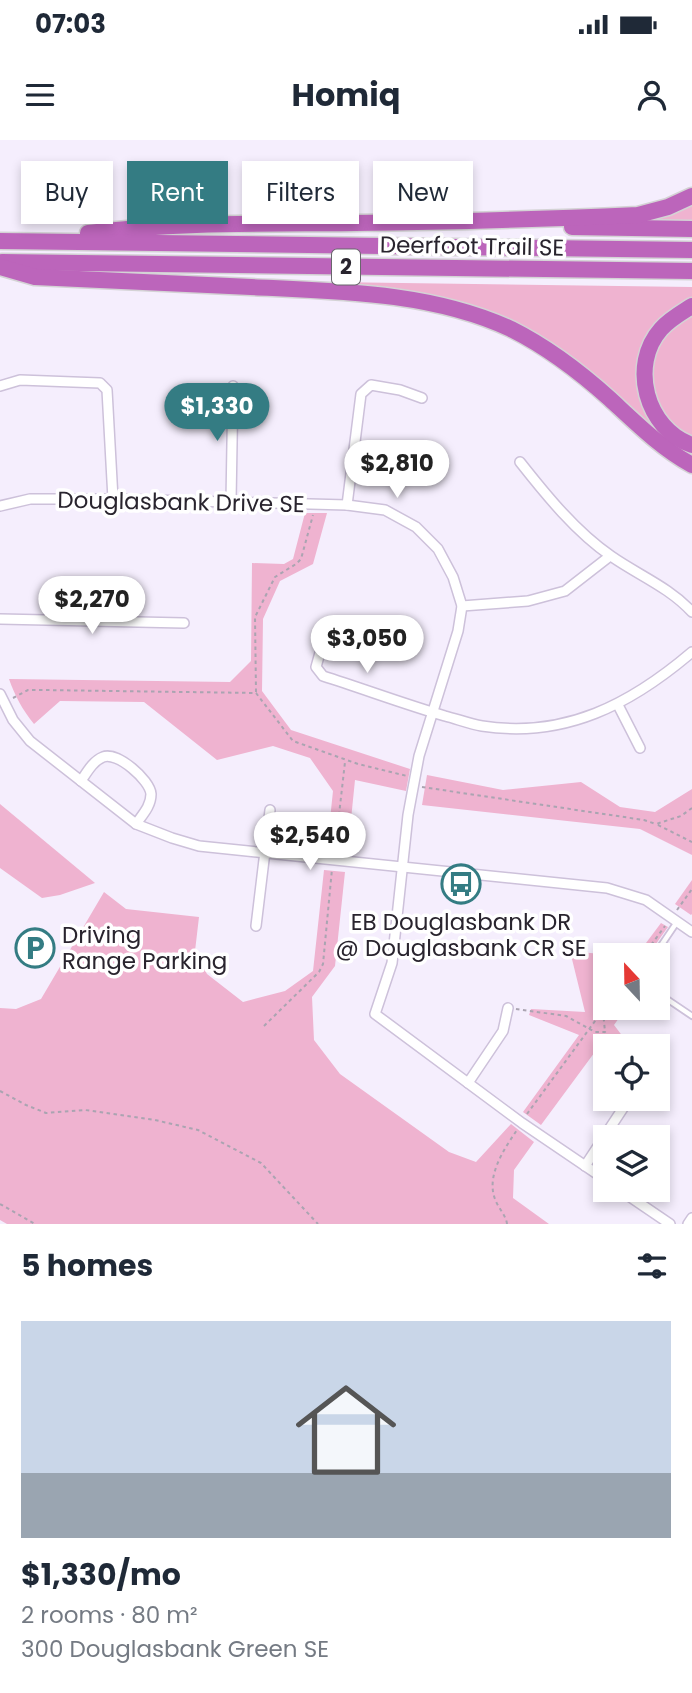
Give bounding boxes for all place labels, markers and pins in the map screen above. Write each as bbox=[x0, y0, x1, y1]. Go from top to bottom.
pin: $1,330 bbox=[160, 384, 274, 443]
pin: $2,810 bbox=[340, 440, 454, 500]
pin: $2,270 bbox=[35, 576, 149, 636]
pin: $3,050 bbox=[310, 616, 424, 675]
pin: $2,540 bbox=[253, 812, 367, 872]
bus stop icon: EB Douglasbank DR @ Douglasbank CR SE bbox=[440, 863, 482, 905]
place label: EB Douglasbank DR @ Douglasbank CR SE bbox=[336, 906, 586, 964]
place label: Driving Range Parking bbox=[62, 919, 227, 977]
parking icon: Driving Range Parking bbox=[14, 927, 56, 969]

